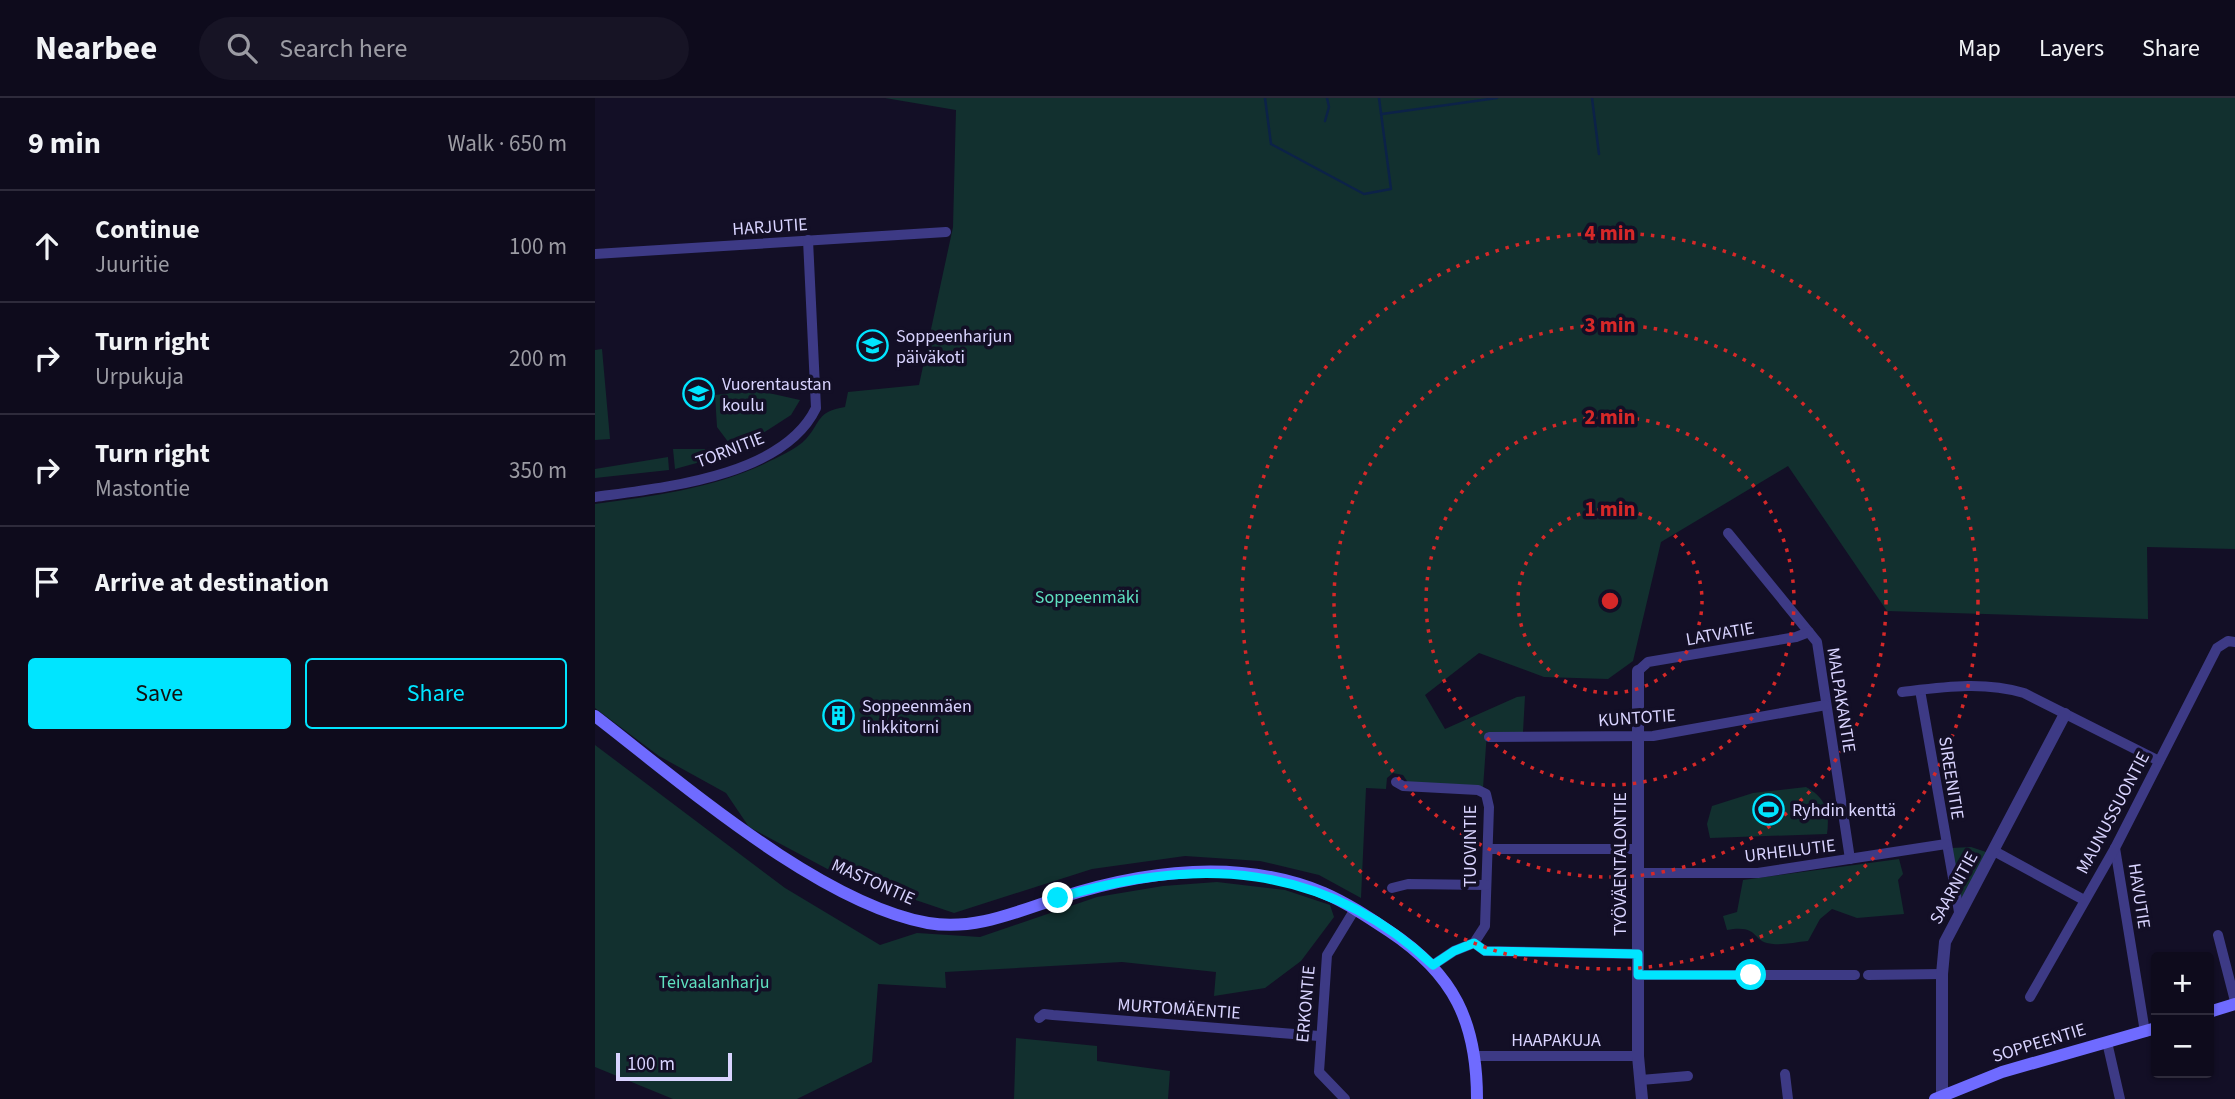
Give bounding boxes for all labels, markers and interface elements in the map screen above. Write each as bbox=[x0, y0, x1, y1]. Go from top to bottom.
search box bbox=[199, 17, 689, 80]
text: Nearbee bbox=[35, 25, 157, 72]
icon: search bbox=[223, 29, 261, 67]
text: Search here bbox=[279, 30, 407, 67]
text: Map bbox=[1958, 31, 2001, 66]
text: Layers bbox=[2039, 31, 2104, 66]
text: Share bbox=[2142, 31, 2200, 66]
text: 9 min bbox=[28, 122, 101, 165]
text: Walk · 650 m bbox=[448, 127, 567, 160]
text: Continue bbox=[95, 211, 200, 248]
street label: HARJUTIE bbox=[731, 212, 809, 242]
text: 4 min bbox=[1584, 218, 1636, 248]
icon: ahead bbox=[28, 227, 66, 265]
text: 100 m bbox=[509, 230, 567, 263]
text: Juuritie bbox=[95, 248, 170, 281]
text: 3 min bbox=[1584, 310, 1636, 340]
text: Turn right bbox=[95, 323, 210, 360]
place label: Soppeenharjun päiväkoti bbox=[896, 324, 1012, 370]
school or university icon: Soppeenharjun päiväkoti bbox=[856, 329, 890, 363]
icon: right bbox=[28, 339, 66, 377]
text: 200 m bbox=[509, 342, 567, 375]
text: Urpukuja bbox=[95, 360, 184, 393]
place label: Vuorentaustan koulu bbox=[722, 372, 831, 418]
school or university icon: Vuorentaustan koulu bbox=[682, 377, 716, 411]
text: 2 min bbox=[1584, 402, 1636, 432]
street label: TORNITIE bbox=[692, 425, 768, 475]
text: Turn right bbox=[95, 435, 210, 472]
icon: right bbox=[28, 451, 66, 489]
text: 350 m bbox=[509, 454, 567, 487]
text: Mastontie bbox=[95, 472, 190, 505]
text: 1 min bbox=[1584, 494, 1636, 524]
icon: arrive bbox=[28, 563, 66, 601]
text: Arrive at destination bbox=[95, 564, 329, 601]
park label: Soppeenmäki bbox=[1035, 585, 1139, 610]
centre of rings bbox=[1598, 589, 1622, 613]
street label: LATVATIE bbox=[1684, 616, 1756, 652]
street label: MALPAKANTIE bbox=[1820, 646, 1862, 754]
button: Save bbox=[28, 658, 291, 729]
button: Share bbox=[305, 658, 567, 729]
place label: Soppeenmäen linkkitorni bbox=[862, 694, 972, 740]
building icon: Soppeenmäen linkkitorni bbox=[822, 699, 856, 733]
street label: KUNTOTIE bbox=[1597, 703, 1677, 733]
street label: SIREENITIE bbox=[1932, 735, 1970, 821]
street label: MAUNUSSUONTIE bbox=[2070, 747, 2156, 879]
street label: TYÖVÄENTALONTIE bbox=[1608, 792, 1633, 936]
sports icon: Ryhdin kenttä bbox=[1752, 793, 1786, 827]
place label: Ryhdin kenttä bbox=[1792, 798, 1896, 823]
street label: TUOVINTIE bbox=[1458, 805, 1483, 887]
street label: URHEILUTIE bbox=[1743, 833, 1837, 869]
street label: SAARNITIE bbox=[1924, 847, 1984, 929]
street label: MASTONTIE bbox=[827, 853, 919, 911]
street label: HAVUTIE bbox=[2122, 862, 2156, 930]
route end bbox=[1042, 882, 1073, 913]
map controls bbox=[2151, 952, 2214, 1078]
button: + bbox=[2151, 952, 2214, 1015]
route start bbox=[1735, 959, 1766, 990]
street label: ERKONTIE bbox=[1290, 964, 1322, 1044]
park label: Teivaalanharju bbox=[659, 970, 769, 995]
street label: MURTOMÄENTIE bbox=[1116, 992, 1242, 1026]
button: − bbox=[2151, 1015, 2214, 1078]
street label: SOPPEENTIE bbox=[1989, 1017, 2089, 1069]
street label: HAAPAKUJA bbox=[1511, 1028, 1601, 1053]
scale bar bbox=[616, 1050, 731, 1082]
text: 100 m bbox=[627, 1051, 675, 1078]

